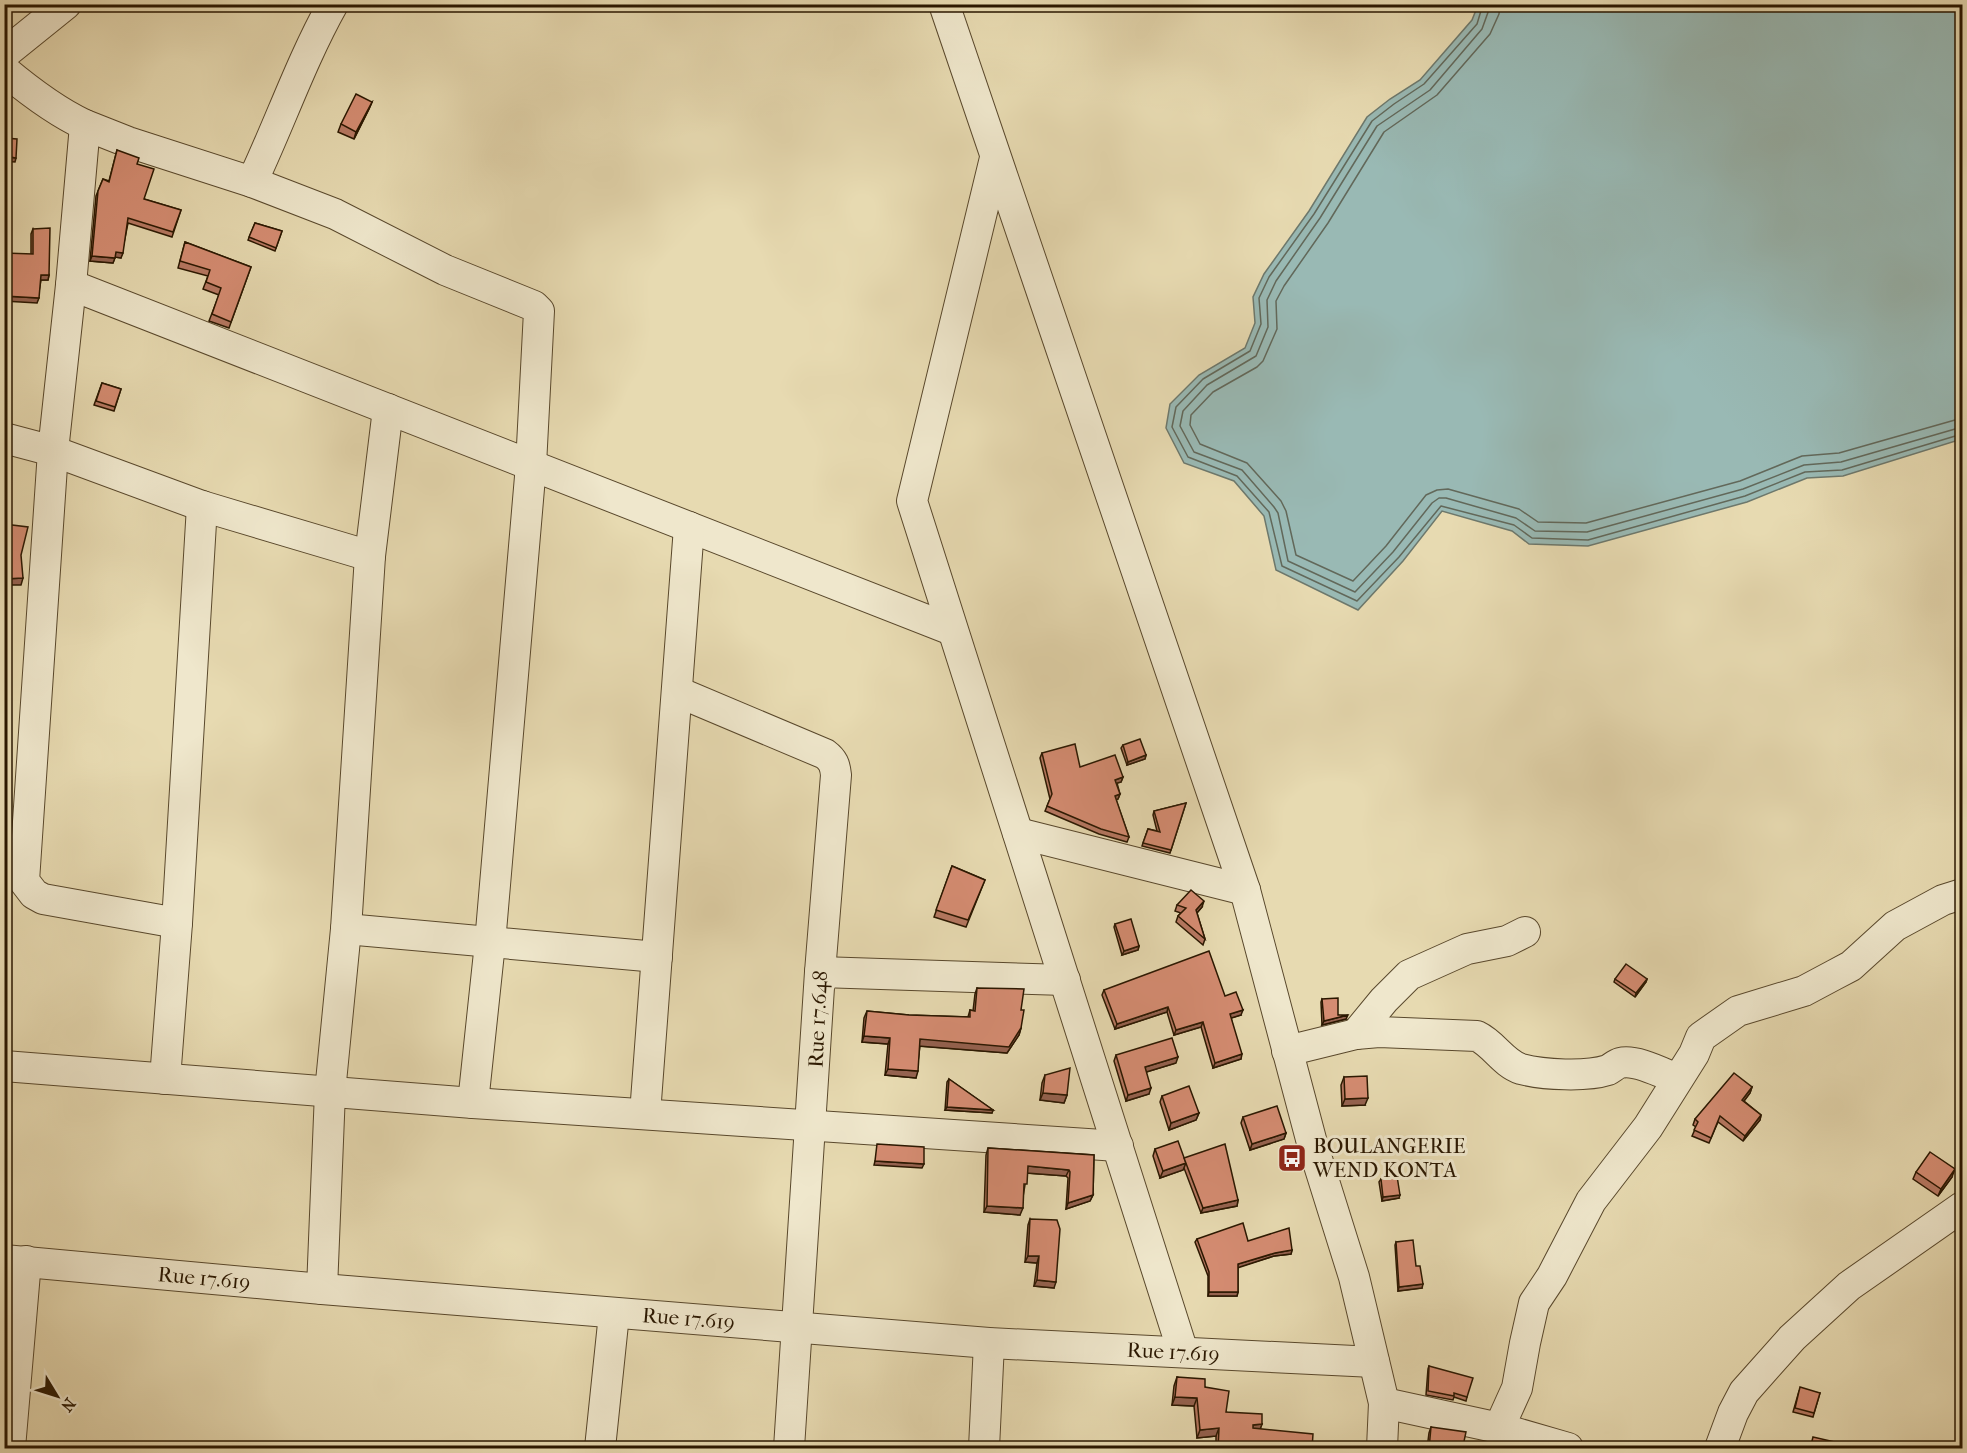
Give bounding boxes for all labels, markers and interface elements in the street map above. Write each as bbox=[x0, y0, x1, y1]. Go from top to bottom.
street label: Rue 17.648 bbox=[803, 970, 833, 1068]
place label: BOULANGERIE WEND KONTA bbox=[1312, 1134, 1466, 1182]
bus stop icon: BOULANGERIE WEND KONTA bbox=[1276, 1142, 1308, 1174]
street label: Rue 17.619 bbox=[157, 1262, 251, 1294]
street label: Rue 17.619 bbox=[641, 1303, 736, 1334]
street label: Rue 17.619 bbox=[1126, 1338, 1220, 1366]
north arrow bbox=[27, 1366, 87, 1426]
text: N bbox=[57, 1394, 80, 1416]

